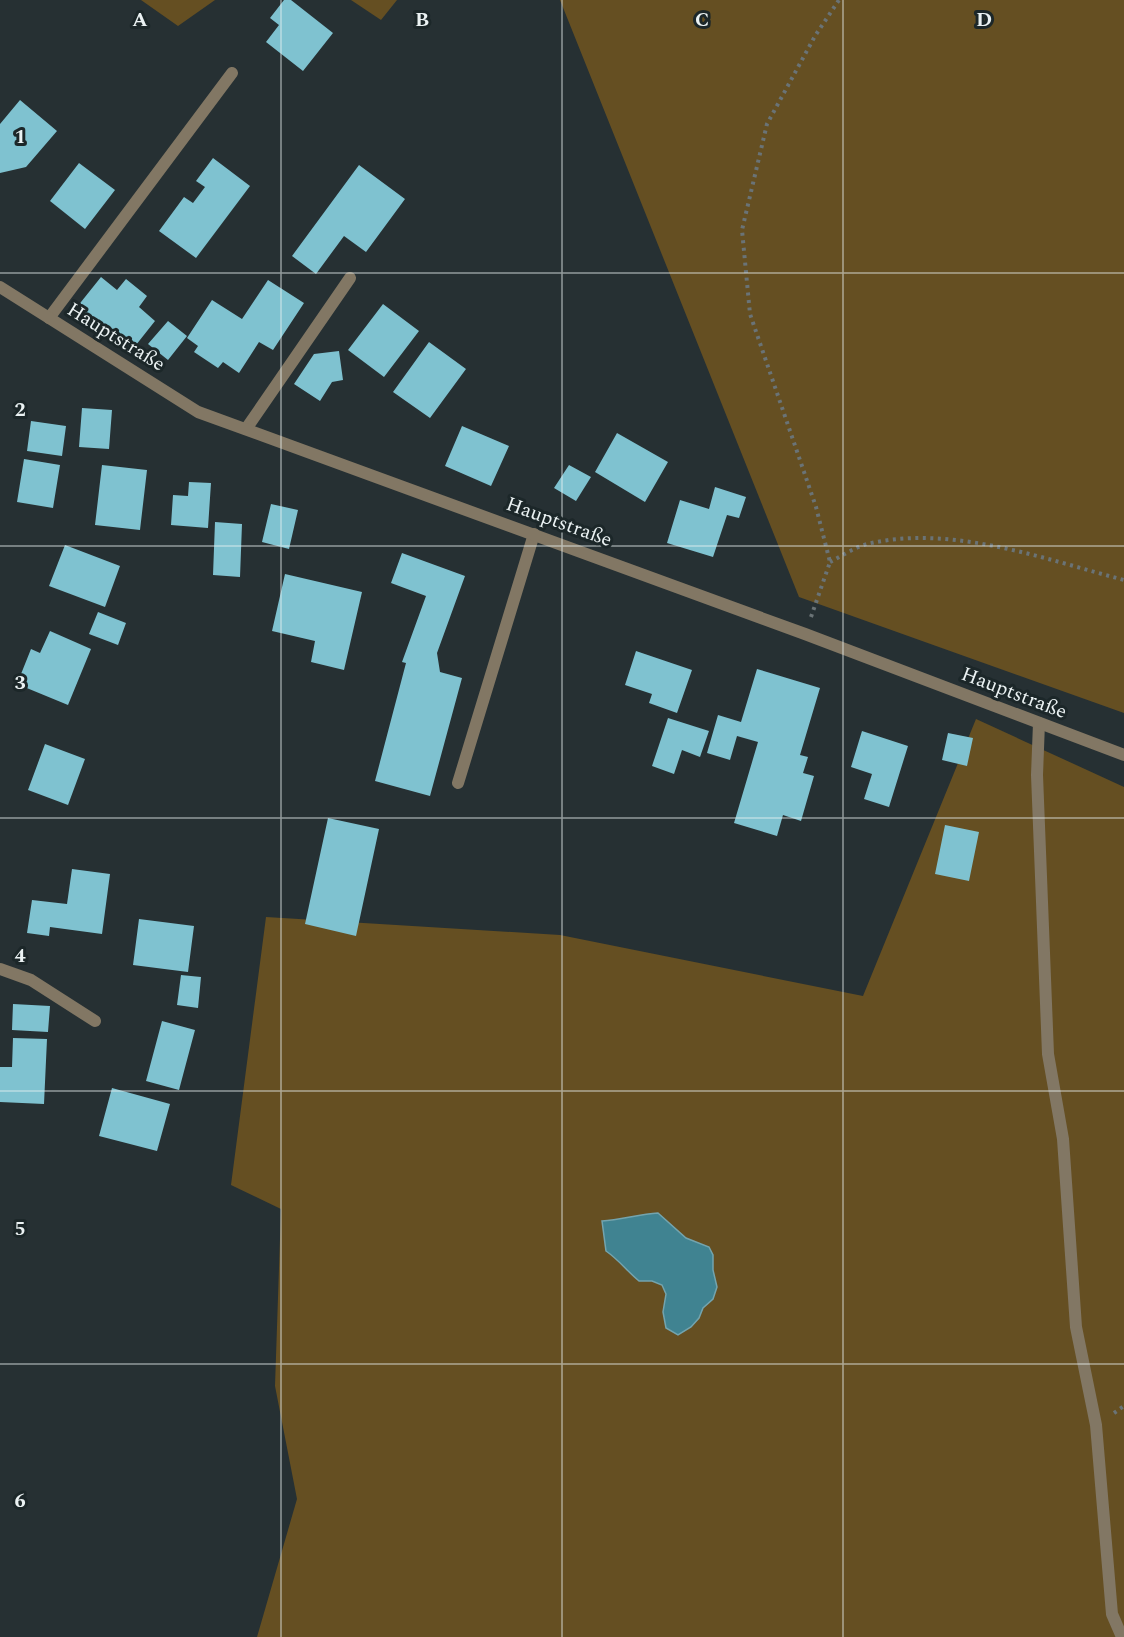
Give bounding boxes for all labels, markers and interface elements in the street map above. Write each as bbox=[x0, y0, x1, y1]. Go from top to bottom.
text: A bbox=[132, 5, 148, 35]
text: B bbox=[415, 5, 429, 35]
text: C bbox=[695, 5, 709, 35]
text: D bbox=[976, 5, 992, 35]
text: 1 bbox=[14, 122, 26, 152]
street label: Hauptstraße bbox=[61, 295, 171, 379]
text: 2 bbox=[14, 395, 26, 425]
street label: Hauptstraße bbox=[502, 489, 616, 555]
street label: Hauptstraße bbox=[957, 659, 1071, 727]
text: 3 bbox=[14, 668, 26, 698]
text: 4 bbox=[14, 941, 26, 971]
text: 5 bbox=[14, 1214, 26, 1244]
text: 6 bbox=[14, 1486, 26, 1516]

